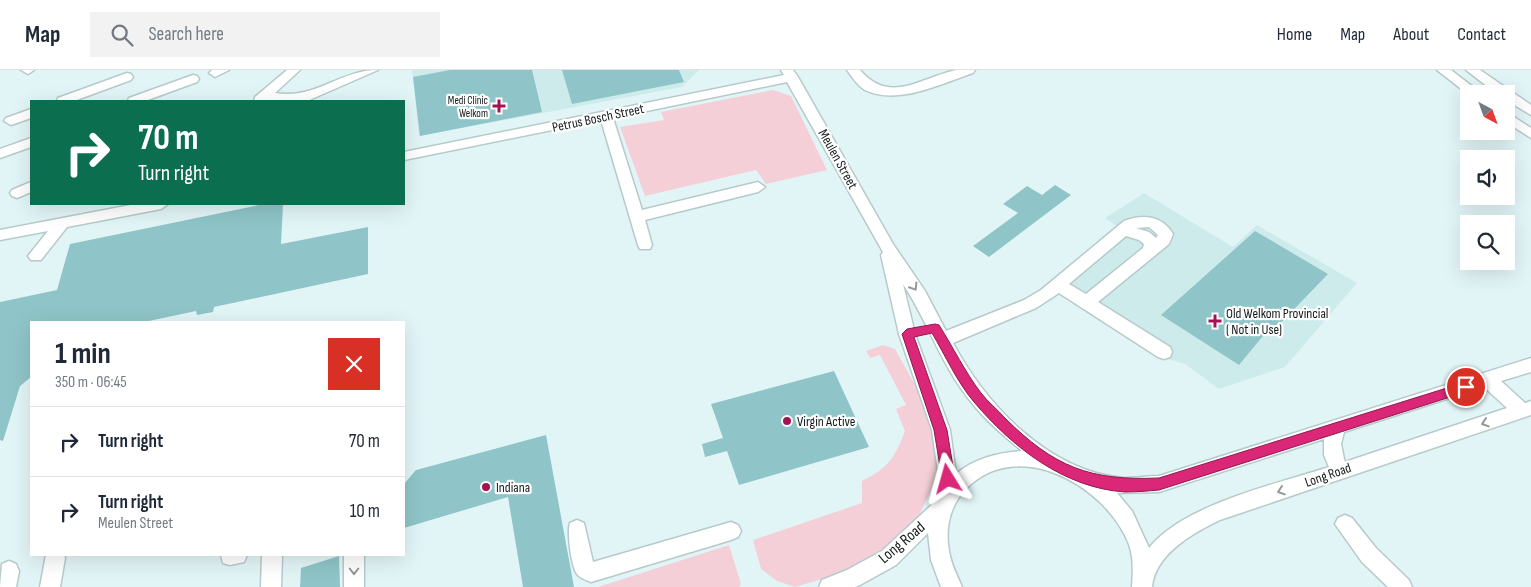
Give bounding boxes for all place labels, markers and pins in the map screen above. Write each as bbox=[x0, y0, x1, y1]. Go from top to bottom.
place label: Medi Clinic Welkom bbox=[448, 94, 488, 120]
marker: Medi Clinic Welkom bbox=[492, 99, 506, 113]
place label: Old Welkom Provincial ( Not in Use) bbox=[1226, 305, 1328, 338]
marker: Old Welkom Provincial ( Not in Use) bbox=[1208, 314, 1222, 328]
pin bbox=[1445, 366, 1487, 408]
place label: Virgin Active bbox=[797, 413, 855, 430]
marker: Virgin Active bbox=[781, 415, 793, 427]
place label: Indiana bbox=[496, 479, 530, 496]
marker: Indiana bbox=[480, 481, 492, 493]

